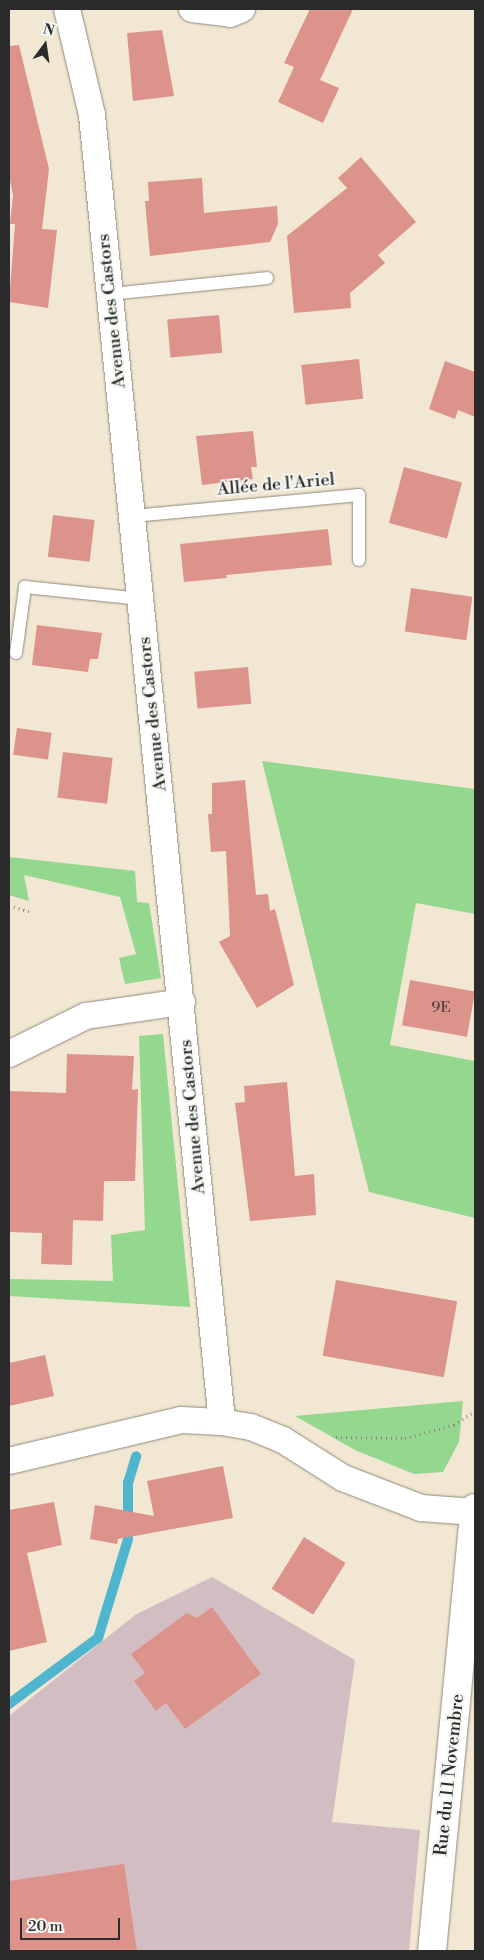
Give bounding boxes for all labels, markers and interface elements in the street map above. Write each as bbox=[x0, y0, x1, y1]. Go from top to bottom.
north arrow bbox=[20, 20, 70, 70]
text: N bbox=[41, 20, 56, 41]
street label: Avenue des Castors bbox=[93, 233, 131, 389]
street label: Allée de l'Ariel bbox=[216, 469, 336, 501]
street label: Avenue des Castors bbox=[134, 636, 172, 792]
house number: 9E bbox=[431, 999, 451, 1017]
street label: Avenue des Castors bbox=[175, 1039, 211, 1195]
street label: Rue du 11 Novembre bbox=[431, 1693, 469, 1857]
scale bar bbox=[22, 1908, 122, 1940]
text: 20 m bbox=[28, 1917, 63, 1936]

